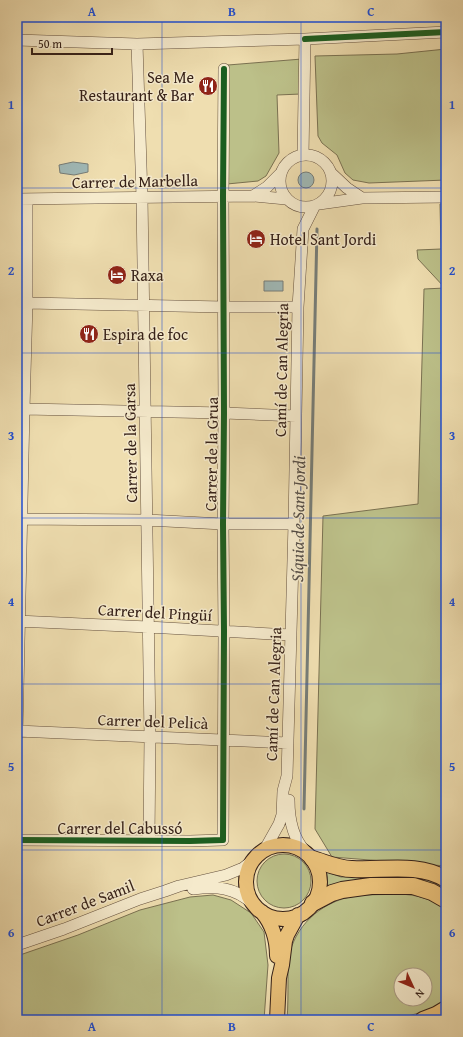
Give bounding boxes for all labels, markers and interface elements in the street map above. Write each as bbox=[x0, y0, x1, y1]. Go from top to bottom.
text: A bbox=[88, 2, 97, 21]
text: B bbox=[228, 2, 236, 21]
text: C bbox=[367, 2, 375, 21]
scale bar bbox=[32, 30, 112, 56]
text: 50 m bbox=[38, 35, 62, 52]
place label: Sea Me Restaurant & Bar bbox=[79, 65, 194, 107]
restaurant icon: Sea Me Restaurant & Bar bbox=[197, 75, 219, 97]
text: 1 bbox=[8, 95, 14, 114]
text: 1 bbox=[449, 95, 455, 114]
street label: Carrer de Marbella bbox=[72, 168, 199, 194]
place label: Hotel Sant Jordi bbox=[270, 227, 377, 251]
hotel icon: Hotel Sant Jordi bbox=[245, 228, 267, 250]
text: 2 bbox=[8, 261, 15, 280]
text: 2 bbox=[449, 261, 456, 280]
place label: Raxa bbox=[131, 263, 164, 287]
hotel icon: Raxa bbox=[106, 264, 128, 286]
street label: Camí de Can Alegria bbox=[268, 302, 294, 437]
place label: Espira de foc bbox=[103, 322, 188, 346]
restaurant icon: Espira de foc bbox=[78, 323, 100, 345]
street label: Carrer de la Garsa bbox=[117, 383, 143, 503]
street label: Carrer de la Grua bbox=[198, 396, 224, 511]
text: 3 bbox=[8, 426, 14, 445]
text: 3 bbox=[449, 426, 455, 445]
water label: Síquia de Sant Jordi bbox=[284, 455, 311, 582]
text: 4 bbox=[8, 592, 15, 611]
text: 4 bbox=[449, 592, 456, 611]
street label: Carrer del Pingüí bbox=[97, 597, 213, 627]
street label: Camí de Can Alegria bbox=[259, 626, 287, 761]
street label: Carrer del Pelicà bbox=[97, 707, 209, 735]
text: 5 bbox=[8, 757, 15, 776]
text: 5 bbox=[449, 757, 456, 776]
street label: Carrer del Cabussó bbox=[58, 816, 182, 840]
street label: Carrer de Samil bbox=[32, 873, 138, 933]
text: 6 bbox=[8, 923, 15, 942]
text: 6 bbox=[449, 923, 456, 942]
north arrow bbox=[393, 967, 433, 1007]
text: N bbox=[411, 986, 429, 1003]
text: A bbox=[88, 1017, 97, 1036]
text: B bbox=[228, 1017, 236, 1036]
text: C bbox=[367, 1017, 375, 1036]

